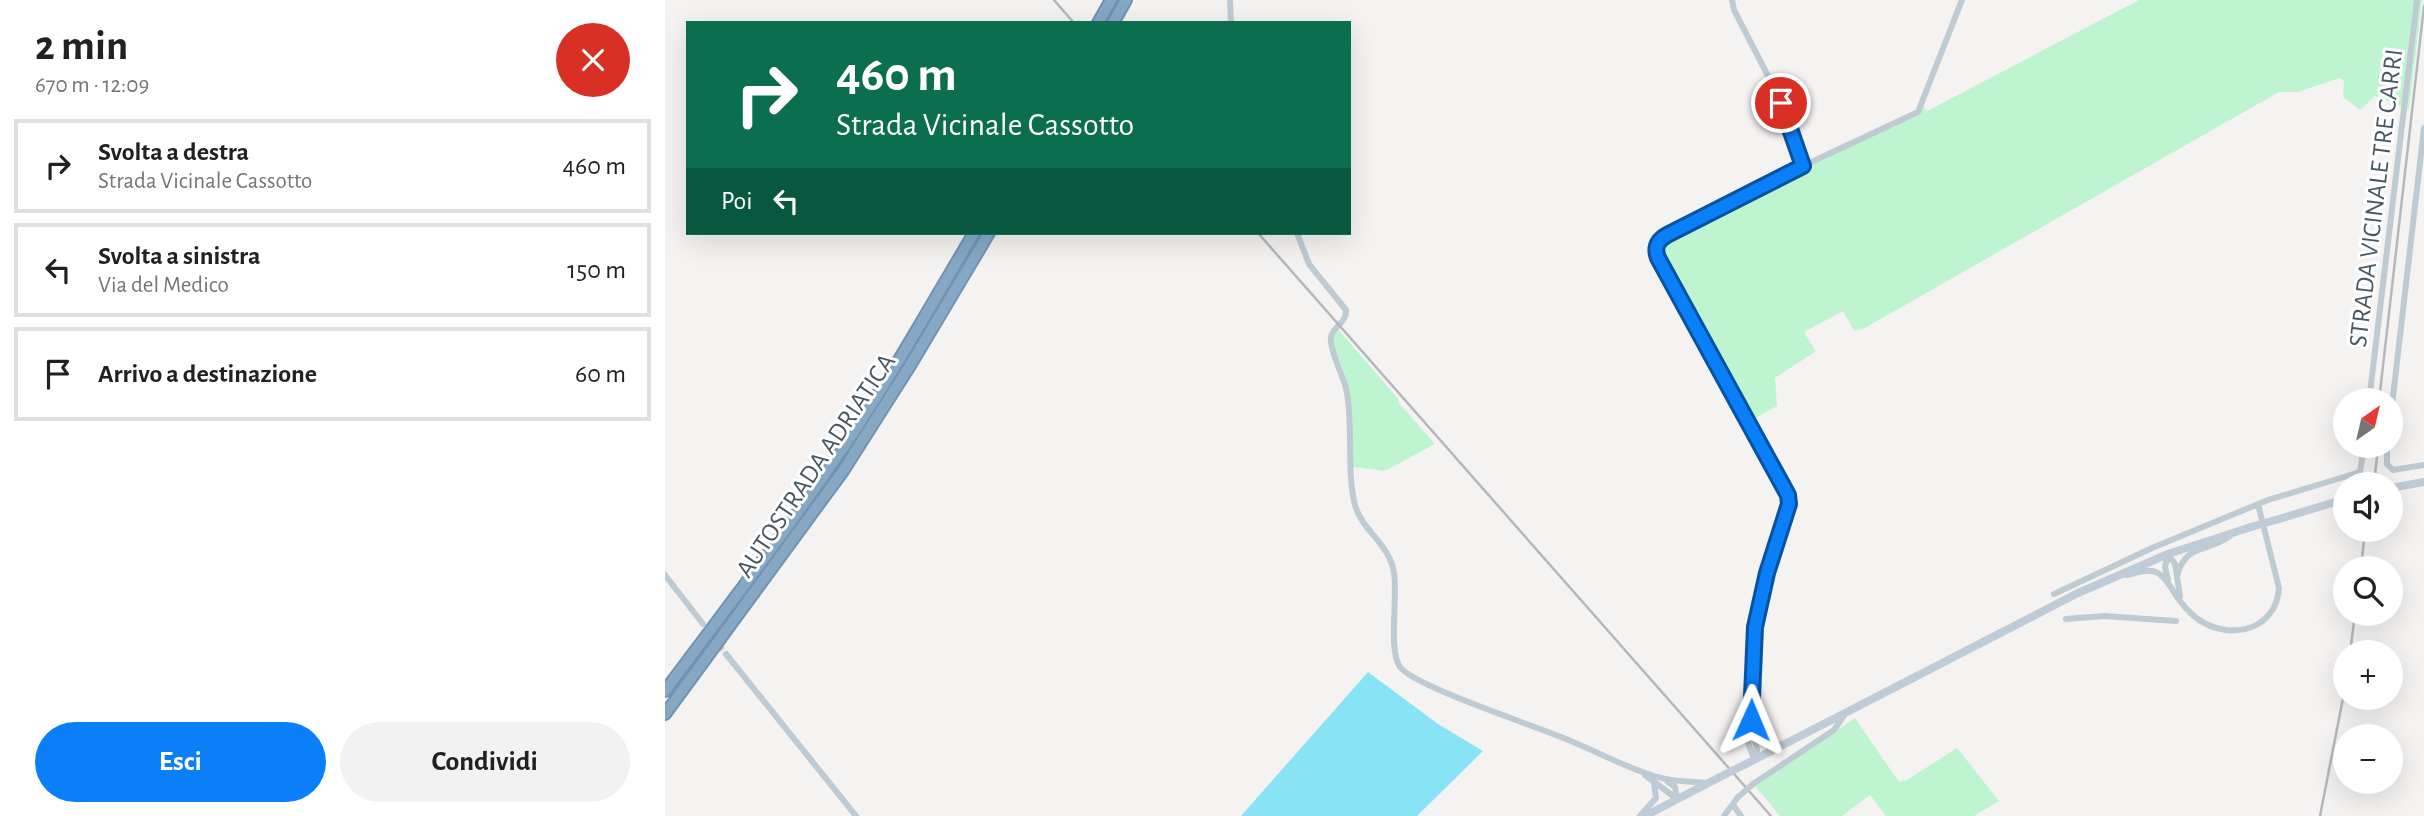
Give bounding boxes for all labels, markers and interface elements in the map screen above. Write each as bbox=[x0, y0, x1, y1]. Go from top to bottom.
button: close bbox=[556, 23, 630, 97]
text: 2 min bbox=[35, 25, 128, 67]
street label: STRADA VICINALE TRE CARRI bbox=[2345, 48, 2407, 349]
icon: right bbox=[721, 49, 812, 140]
text: 460 m bbox=[836, 51, 957, 100]
pin bbox=[1751, 73, 1811, 133]
text: 670 m · 12:09 bbox=[35, 74, 149, 97]
icon: arrive bbox=[1762, 84, 1800, 122]
text: Strada Vicinale Cassotto bbox=[836, 109, 1134, 141]
text: Svolta a destra bbox=[98, 139, 249, 165]
icon: right bbox=[39, 147, 77, 185]
text: 460 m bbox=[562, 153, 626, 179]
text: Strada Vicinale Cassotto bbox=[98, 170, 312, 193]
icon: left bbox=[767, 182, 805, 220]
text: Poi bbox=[721, 188, 753, 214]
text: Svolta a sinistra bbox=[98, 243, 260, 269]
icon: left bbox=[39, 251, 77, 289]
text: 150 m bbox=[567, 257, 626, 283]
text: Via del Medico bbox=[98, 274, 229, 297]
street label: AUTOSTRADA ADRIATICA bbox=[731, 349, 900, 582]
icon: arrive bbox=[39, 355, 77, 393]
text: Arrivo a destinazione bbox=[98, 361, 317, 387]
text: 60 m bbox=[575, 361, 626, 387]
north arrow bbox=[2333, 388, 2403, 458]
map controls bbox=[2333, 388, 2403, 794]
button: sound bbox=[2333, 472, 2403, 542]
button: search bbox=[2333, 556, 2403, 626]
button: + bbox=[2333, 640, 2403, 710]
position arrow bbox=[1714, 683, 1788, 757]
button: Esci bbox=[35, 722, 326, 802]
button: Condividi bbox=[340, 722, 630, 802]
button: − bbox=[2333, 724, 2403, 794]

